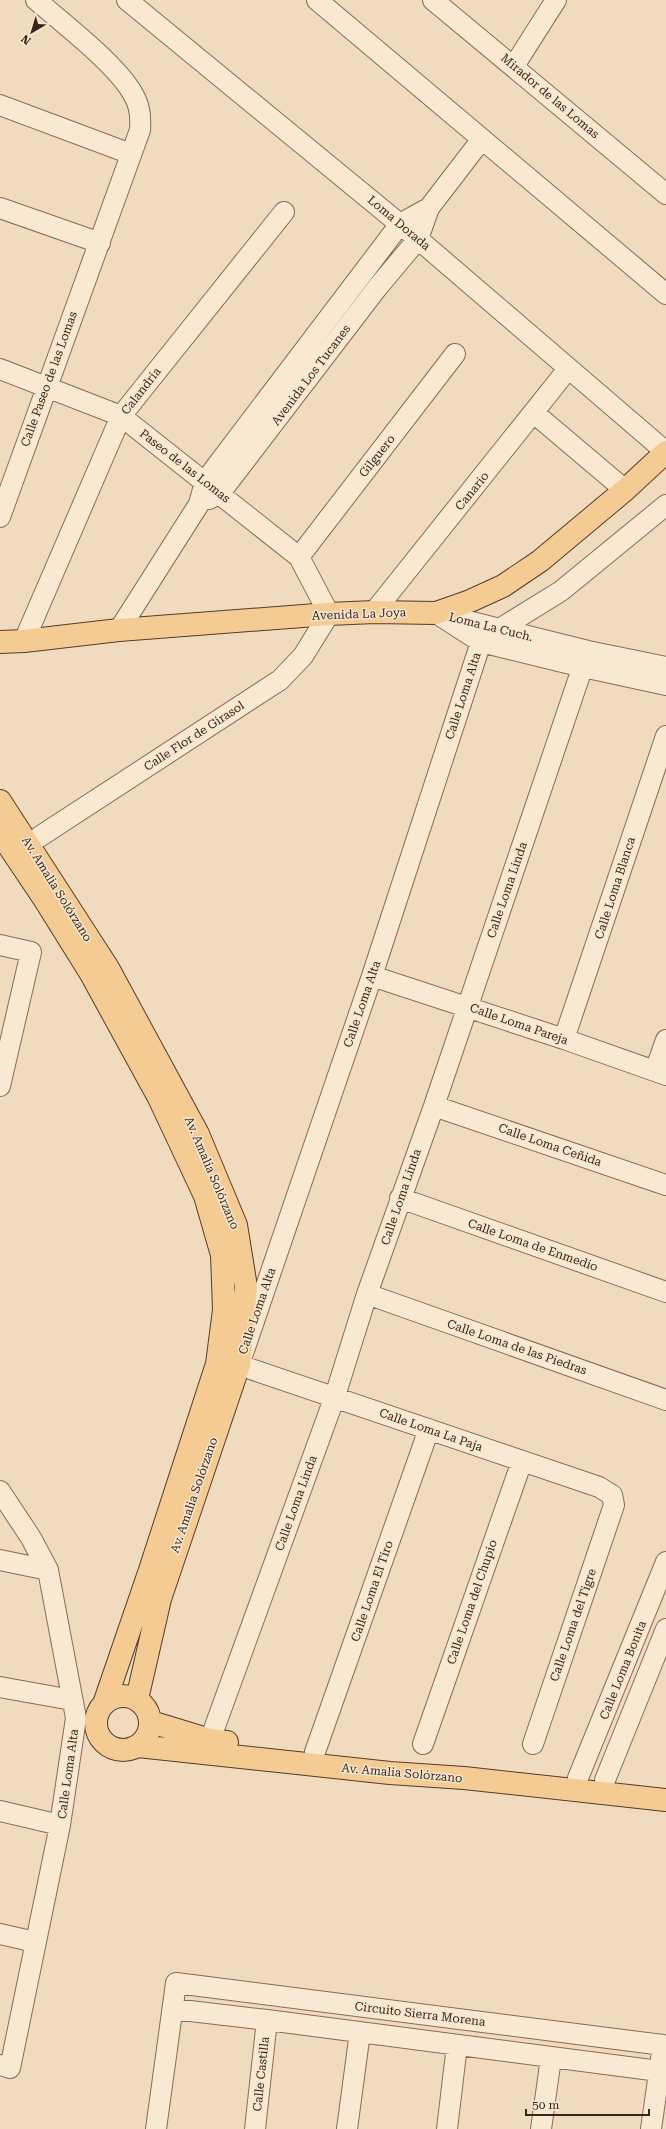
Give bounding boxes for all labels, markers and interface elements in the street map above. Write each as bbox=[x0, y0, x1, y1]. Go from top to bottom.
north arrow bbox=[12, 12, 52, 52]
text: N bbox=[18, 31, 33, 47]
street label: Mirador de las Lomas bbox=[498, 51, 602, 141]
street label: Loma Dorada bbox=[365, 193, 434, 254]
street label: Calle Paseo de las Lomas bbox=[18, 309, 80, 449]
street label: Avenida Los Tucanes bbox=[269, 322, 354, 428]
street label: Calandria bbox=[118, 364, 164, 417]
street label: Paseo de las Lomas bbox=[137, 426, 233, 506]
street label: Gilguero bbox=[356, 432, 398, 480]
street label: Canario bbox=[452, 469, 492, 513]
street label: Avenida La Joya bbox=[312, 605, 407, 623]
street label: Loma La Cuch. bbox=[448, 610, 534, 644]
street label: Calle Loma Alta bbox=[442, 650, 484, 741]
street label: Calle Flor de Girasol bbox=[141, 698, 247, 774]
street label: Av. Amalia Solórzano bbox=[19, 834, 95, 944]
street label: Calle Loma Blanca bbox=[592, 835, 638, 941]
street label: Calle Loma Linda bbox=[484, 840, 530, 940]
street label: Calle Loma Alta bbox=[341, 958, 384, 1049]
street label: Calle Loma Pareja bbox=[468, 1001, 570, 1048]
street label: Av. Amalia Solórzano bbox=[182, 1114, 242, 1232]
street label: Calle Loma Ceñida bbox=[496, 1121, 604, 1169]
street label: Calle Loma Linda bbox=[378, 1147, 424, 1247]
street label: Calle Loma de Enmedio bbox=[466, 1216, 600, 1274]
street label: Calle Loma Alta bbox=[236, 1265, 279, 1356]
street label: Calle Loma de las Piedras bbox=[445, 1317, 589, 1378]
street label: Calle Loma La Paja bbox=[377, 1406, 485, 1454]
street label: Av. Amalia Solórzano bbox=[168, 1435, 220, 1555]
street label: Calle Loma Linda bbox=[272, 1453, 320, 1553]
street label: Calle Loma del Chupio bbox=[444, 1538, 500, 1666]
street label: Calle Loma El Tiro bbox=[348, 1539, 396, 1643]
street label: Calle Loma del Tigre bbox=[547, 1566, 599, 1683]
street label: Calle Loma Bonita bbox=[597, 1618, 649, 1722]
street label: Calle Loma Alta bbox=[55, 1728, 81, 1820]
street label: Av. Amalia Solórzano bbox=[341, 1761, 463, 1785]
street label: Circuito Sierra Morena bbox=[354, 1999, 487, 2029]
street label: Calle Castilla bbox=[250, 2035, 272, 2112]
scale bar bbox=[526, 2091, 649, 2117]
text: 50 m bbox=[532, 2098, 559, 2112]

